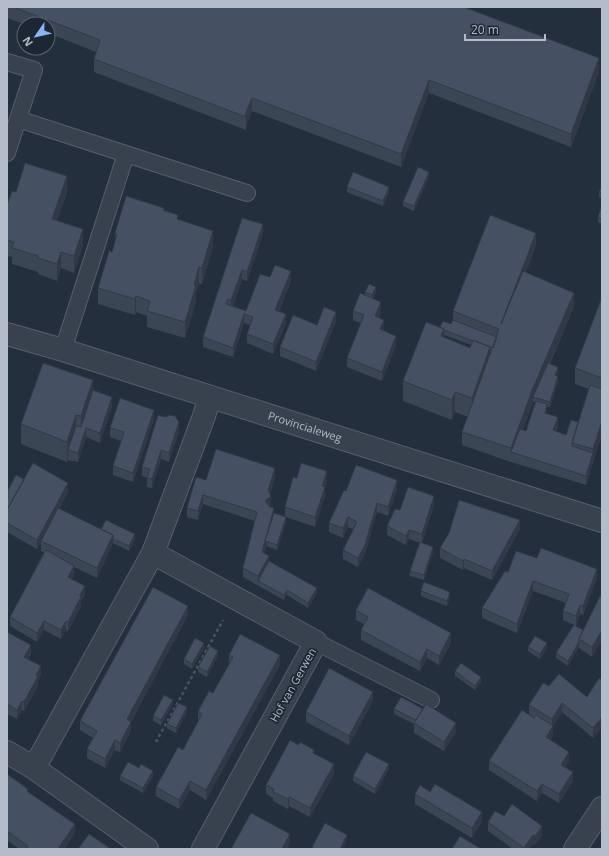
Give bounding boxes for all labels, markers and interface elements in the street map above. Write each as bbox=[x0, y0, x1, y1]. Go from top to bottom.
north arrow bbox=[16, 16, 56, 56]
scale bar bbox=[465, 16, 545, 42]
text: 20 m bbox=[471, 21, 499, 38]
text: N bbox=[19, 34, 36, 50]
street label: Provincialeweg bbox=[266, 408, 344, 445]
street label: Hof van Gerwen bbox=[266, 645, 319, 725]

